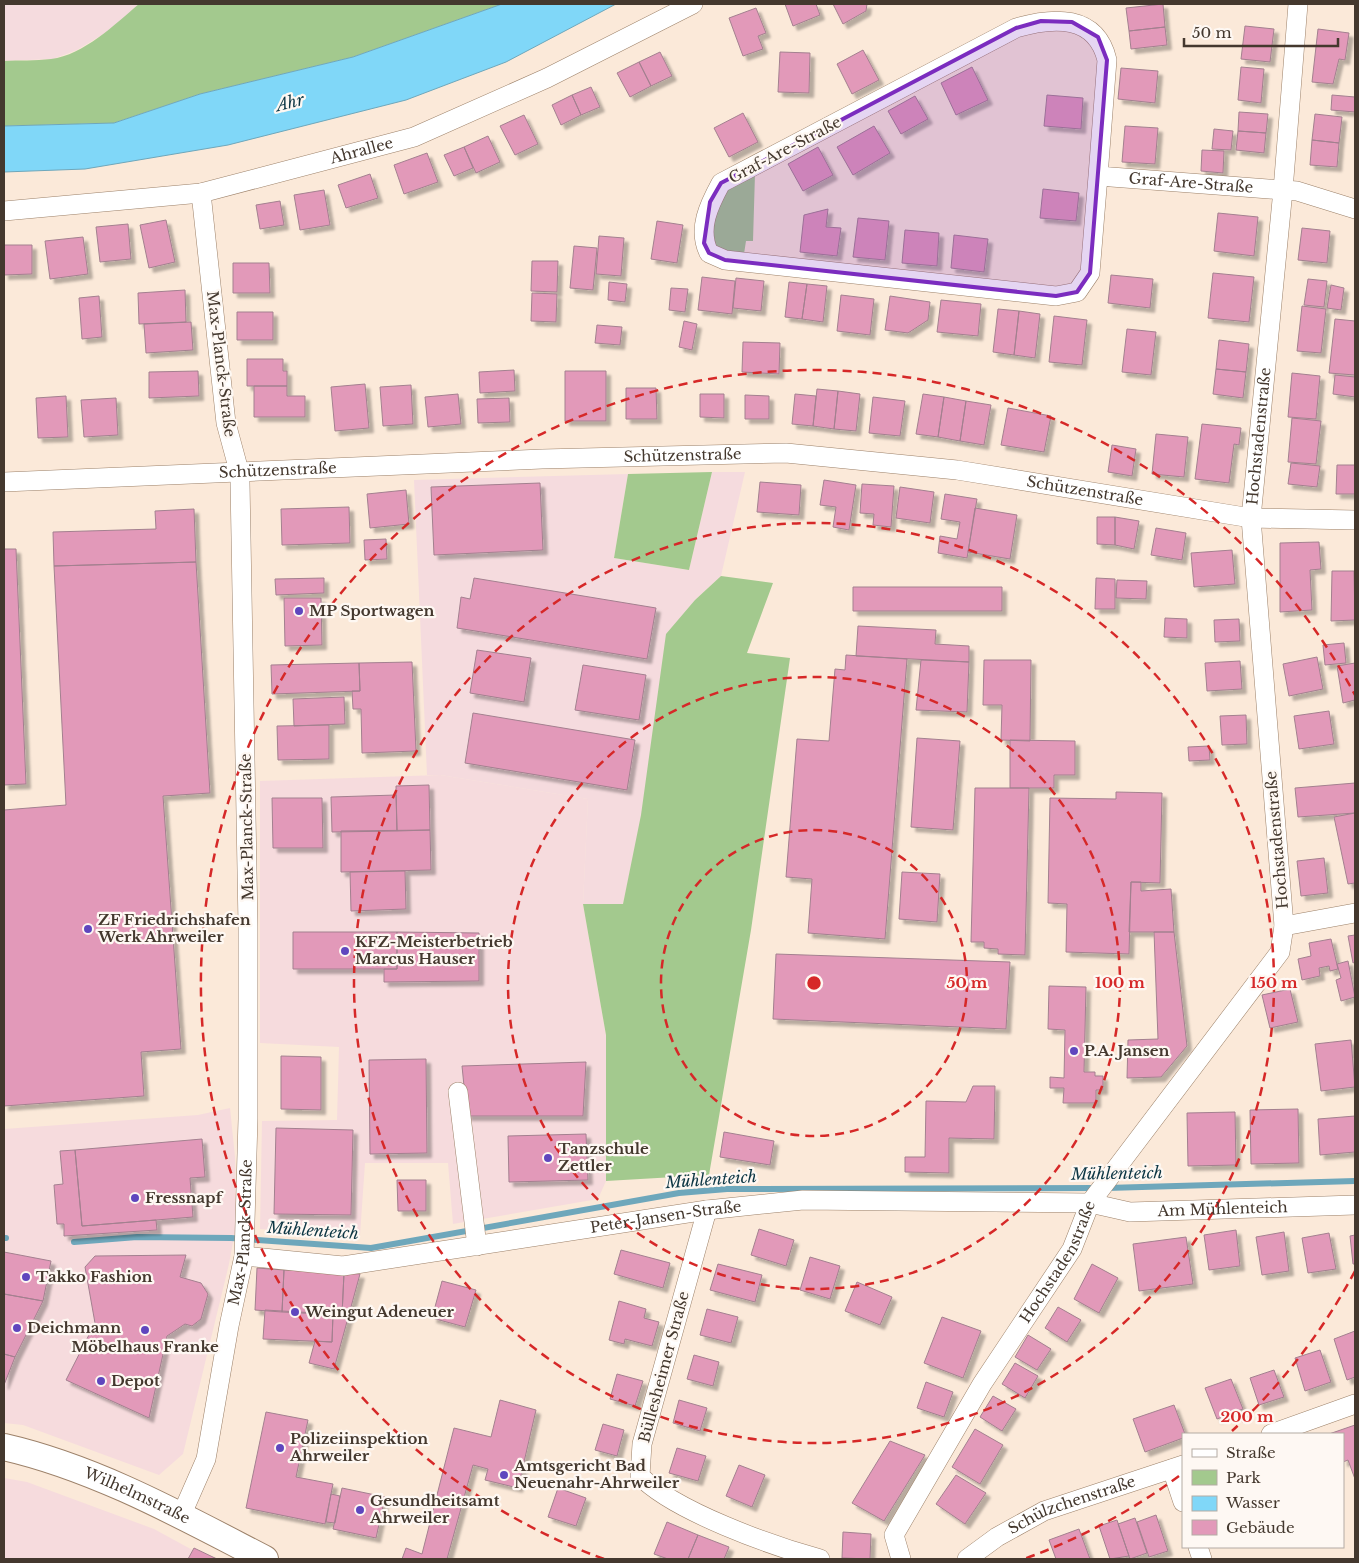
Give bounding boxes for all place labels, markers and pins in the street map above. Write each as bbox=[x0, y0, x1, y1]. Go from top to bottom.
place label: MP Sportwagen bbox=[309, 601, 434, 620]
marker: MP Sportwagen bbox=[293, 605, 305, 617]
place label: ZF Friedrichshafen Werk Ahrweiler bbox=[97, 910, 251, 946]
marker: ZF Friedrichshafen Werk Ahrweiler bbox=[82, 923, 94, 935]
place label: KFZ-Meisterbetrieb Marcus Hauser bbox=[355, 932, 513, 968]
marker: KFZ-Meisterbetrieb Marcus Hauser bbox=[339, 945, 351, 957]
centre of rings bbox=[805, 974, 823, 992]
place label: P.A. Jansen bbox=[1084, 1041, 1169, 1060]
marker: P.A. Jansen bbox=[1068, 1045, 1080, 1057]
place label: Tanzschule Zettler bbox=[558, 1139, 649, 1175]
marker: Tanzschule Zettler bbox=[542, 1152, 554, 1164]
place label: Fressnapf bbox=[145, 1188, 224, 1207]
marker: Fressnapf bbox=[129, 1192, 141, 1204]
place label: Takko Fashion bbox=[36, 1267, 153, 1286]
marker: Takko Fashion bbox=[20, 1271, 32, 1283]
place label: Weingut Adeneuer bbox=[304, 1302, 454, 1321]
marker: Weingut Adeneuer bbox=[289, 1306, 301, 1318]
place label: Deichmann bbox=[27, 1318, 121, 1337]
marker: Deichmann bbox=[11, 1322, 23, 1334]
marker: Möbelhaus Franke bbox=[139, 1324, 151, 1336]
place label: Möbelhaus Franke bbox=[71, 1337, 219, 1356]
place label: Depot bbox=[111, 1371, 160, 1390]
marker: Depot bbox=[95, 1375, 107, 1387]
place label: Polizeiinspektion Ahrweiler bbox=[289, 1429, 428, 1465]
marker: Polizeiinspektion Ahrweiler bbox=[274, 1442, 286, 1454]
place label: Amtsgericht Bad Neuenahr-Ahrweiler bbox=[513, 1456, 680, 1492]
marker: Amtsgericht Bad Neuenahr-Ahrweiler bbox=[498, 1469, 510, 1481]
place label: Gesundheitsamt Ahrweiler bbox=[369, 1491, 500, 1527]
marker: Gesundheitsamt Ahrweiler bbox=[354, 1504, 366, 1516]

